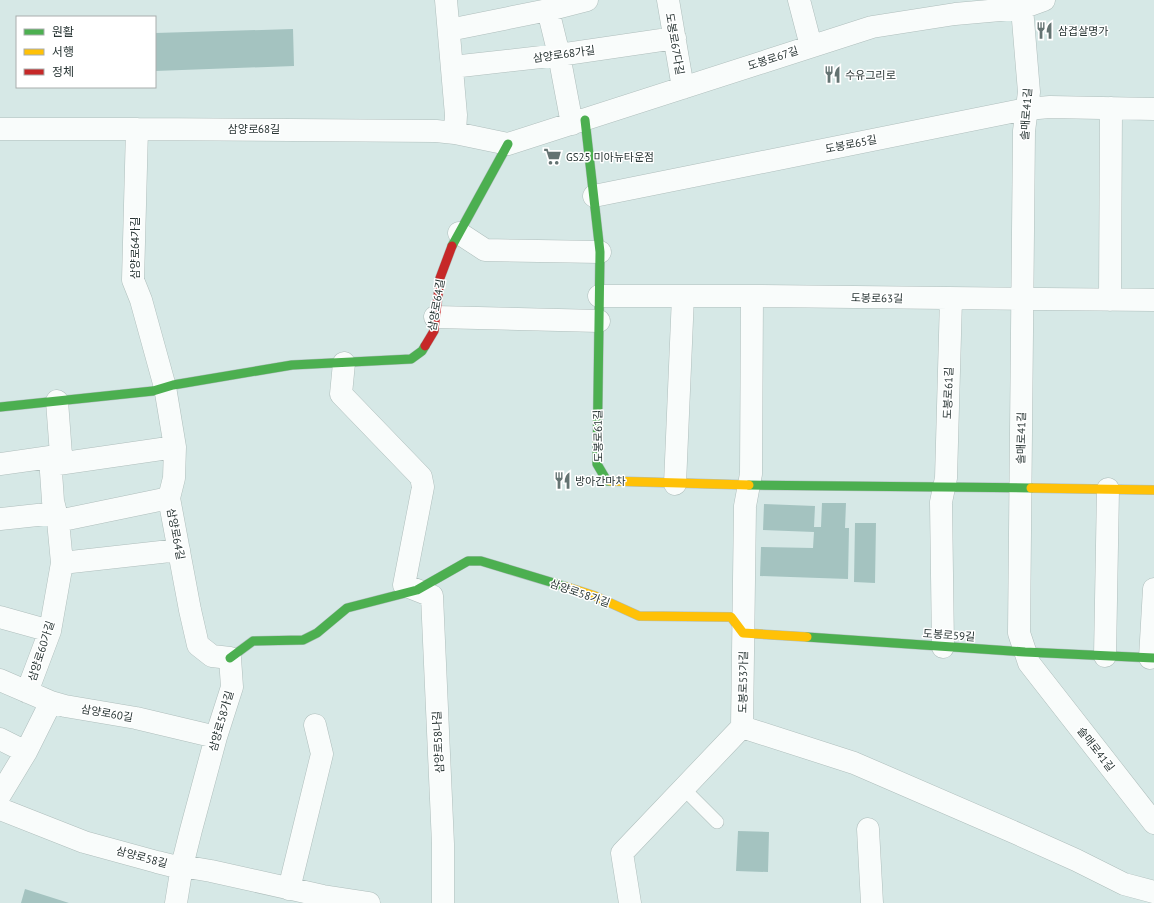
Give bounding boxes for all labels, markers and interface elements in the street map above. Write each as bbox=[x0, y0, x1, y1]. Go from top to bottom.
street label: 도봉로67다길 bbox=[663, 12, 687, 76]
legend bbox=[16, 16, 156, 88]
restaurant icon: 삼겹살명가 bbox=[1035, 21, 1055, 41]
text: 원활 bbox=[52, 24, 74, 39]
place label: 삼겹살명가 bbox=[1058, 24, 1109, 38]
street label: 삼양로68가길 bbox=[532, 43, 596, 65]
street label: 도봉로67길 bbox=[746, 43, 800, 73]
text: 서행 bbox=[52, 44, 74, 59]
text: 정체 bbox=[52, 64, 74, 79]
restaurant icon: 수유그리로 bbox=[822, 65, 842, 85]
place label: 수유그리로 bbox=[845, 68, 896, 82]
street label: 솔매로41길 bbox=[1017, 87, 1035, 141]
street label: 삼양로68길 bbox=[228, 122, 280, 136]
street label: 도봉로65길 bbox=[824, 132, 878, 156]
supermarket icon: GS25 미아뉴타운점 bbox=[543, 147, 563, 167]
place label: GS25 미아뉴타운점 bbox=[566, 150, 654, 164]
street label: 삼양로64가길 bbox=[128, 217, 142, 279]
street label: 삼양로64길 bbox=[425, 278, 447, 332]
street label: 도봉로63길 bbox=[851, 291, 903, 305]
street label: 도봉로61길 bbox=[940, 367, 956, 419]
street label: 도봉로61길 bbox=[591, 410, 605, 462]
street label: 솔매로41길 bbox=[1014, 412, 1028, 464]
restaurant icon: 방아간마차 bbox=[552, 471, 572, 491]
place label: 방아간마차 bbox=[575, 474, 626, 488]
street label: 삼양로64길 bbox=[164, 507, 188, 561]
street label: 삼양로58가길 bbox=[548, 576, 612, 610]
street label: 삼양로60가길 bbox=[25, 619, 57, 683]
street label: 도봉로59길 bbox=[922, 626, 976, 644]
street label: 도봉로53가길 bbox=[735, 651, 751, 713]
street label: 삼양로58가길 bbox=[206, 689, 236, 753]
street label: 삼양로60길 bbox=[80, 702, 134, 724]
street label: 삼양로58나길 bbox=[429, 710, 447, 774]
street label: 솔매로41길 bbox=[1074, 724, 1118, 774]
street label: 삼양로58길 bbox=[115, 843, 169, 871]

